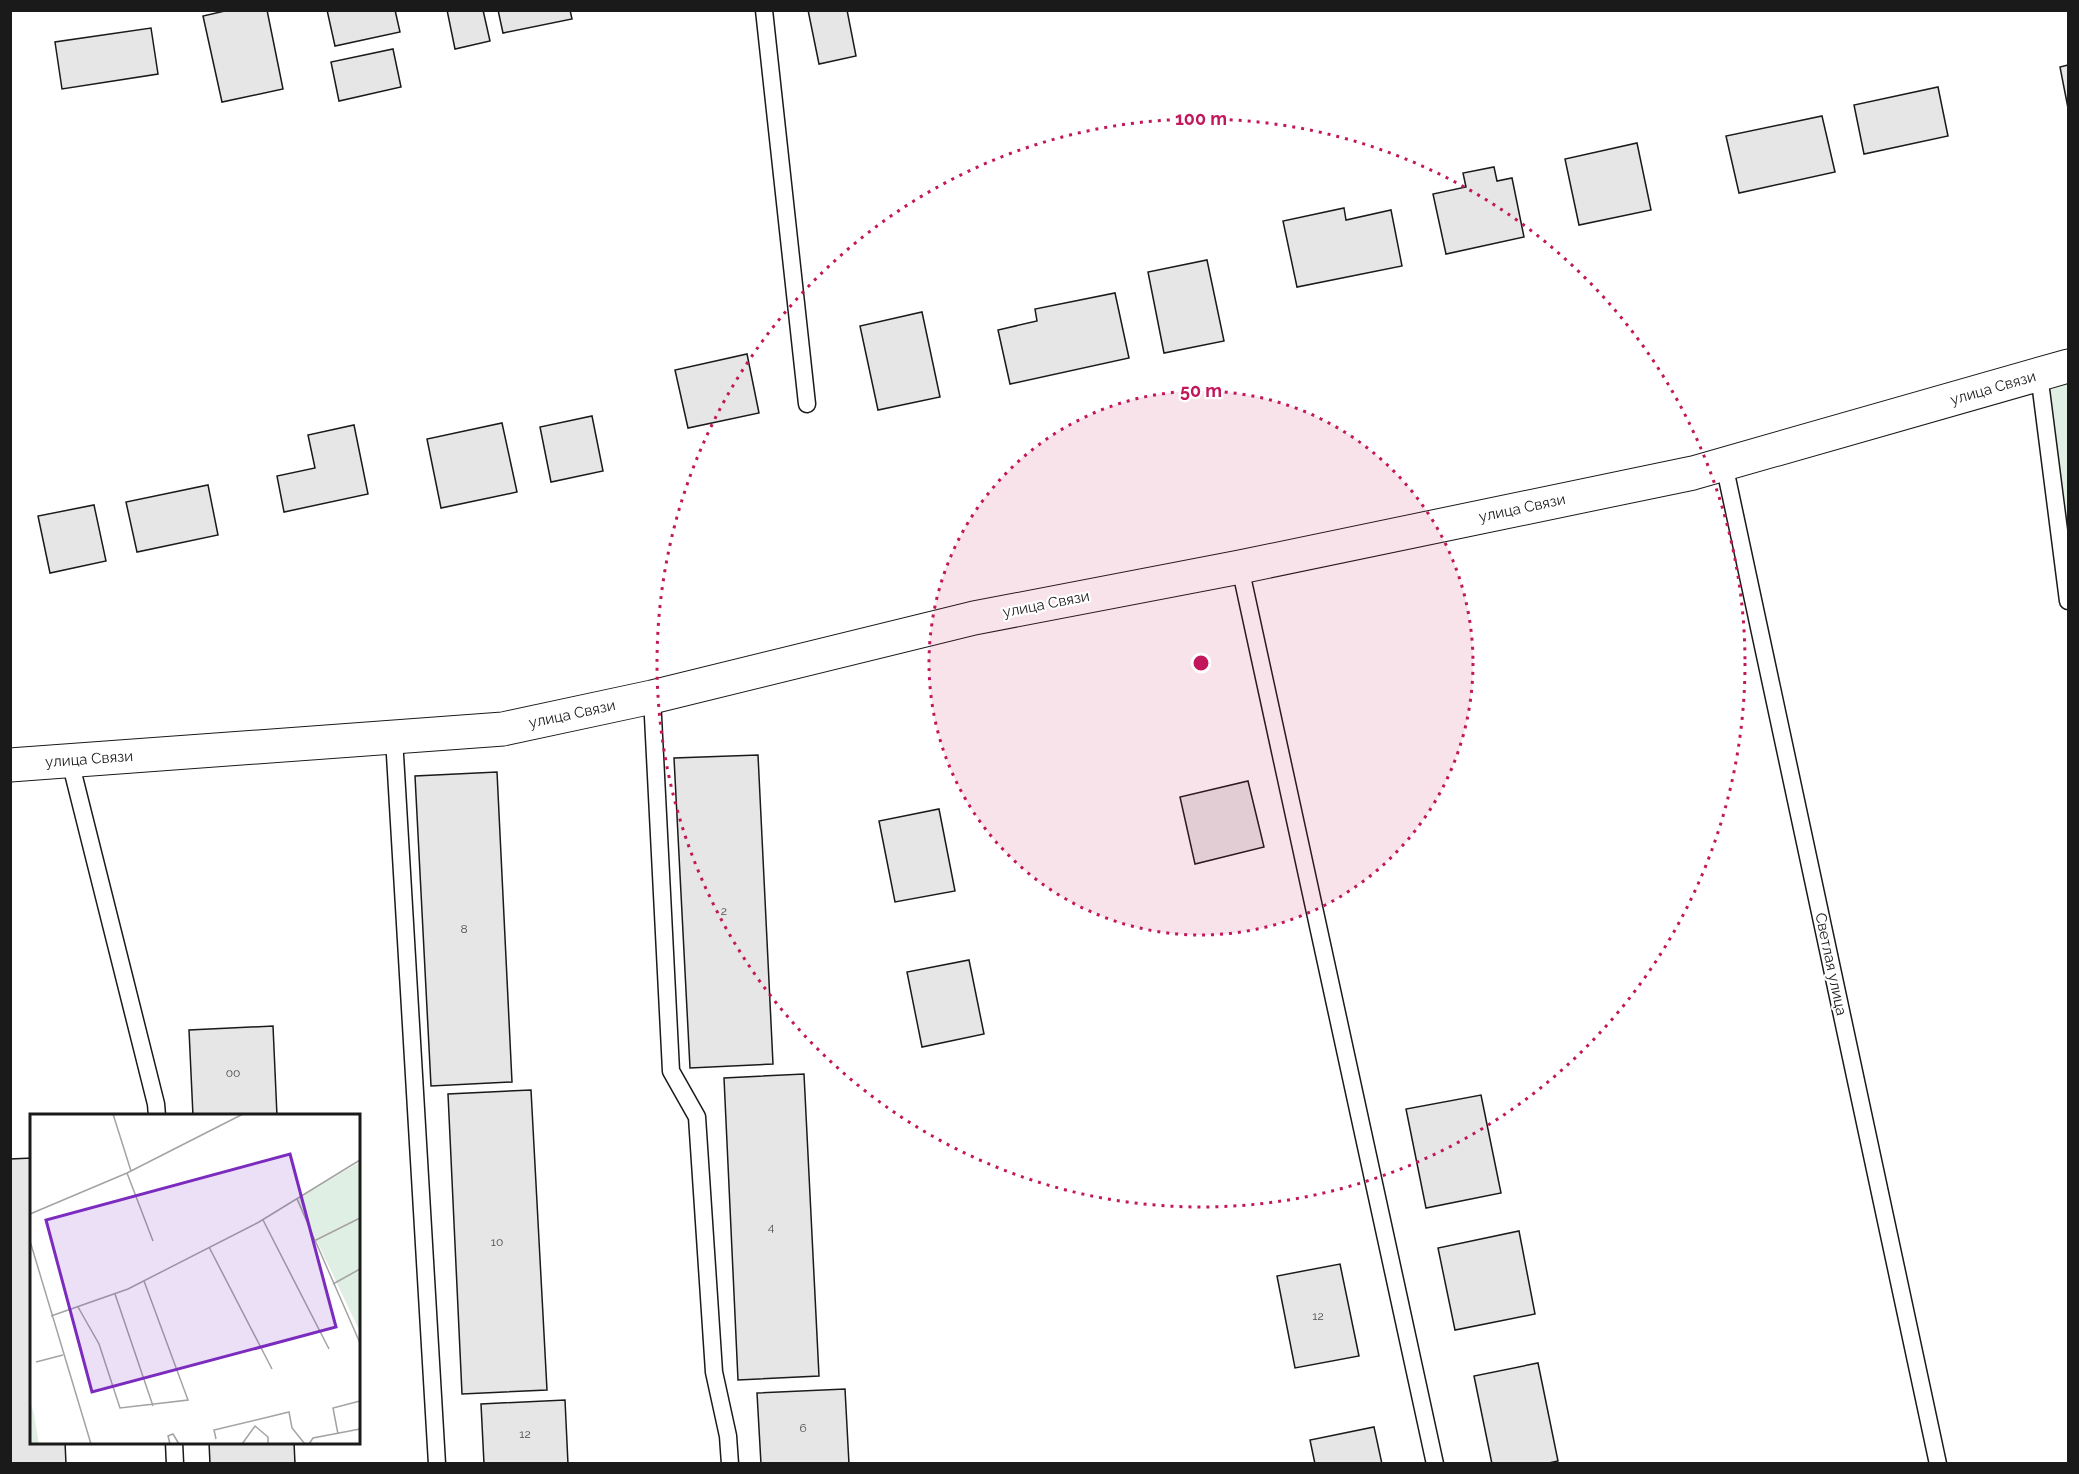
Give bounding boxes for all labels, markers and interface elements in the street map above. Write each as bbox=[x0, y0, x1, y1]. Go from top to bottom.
text: 100 m bbox=[1175, 108, 1227, 129]
street label: улица Связи bbox=[1948, 367, 2038, 409]
text: 50 m bbox=[1180, 380, 1222, 401]
street label: улица Связи bbox=[1477, 490, 1567, 526]
street label: улица Связи bbox=[1001, 587, 1091, 621]
centre of rings bbox=[1191, 653, 1211, 673]
street label: улица Связи bbox=[527, 696, 617, 732]
street label: улица Связи bbox=[44, 747, 134, 771]
house number: 2 bbox=[721, 904, 727, 918]
street label: Светлая улица bbox=[1811, 911, 1851, 1017]
house number: 8 bbox=[460, 922, 468, 936]
house number: 00 bbox=[226, 1066, 240, 1080]
inset map bbox=[30, 1114, 360, 1444]
house number: 4 bbox=[768, 1220, 775, 1234]
house number: 10 bbox=[491, 1235, 503, 1249]
house number: 12 bbox=[1312, 1309, 1324, 1323]
house number: 6 bbox=[799, 1421, 807, 1435]
house number: 12 bbox=[519, 1427, 531, 1441]

